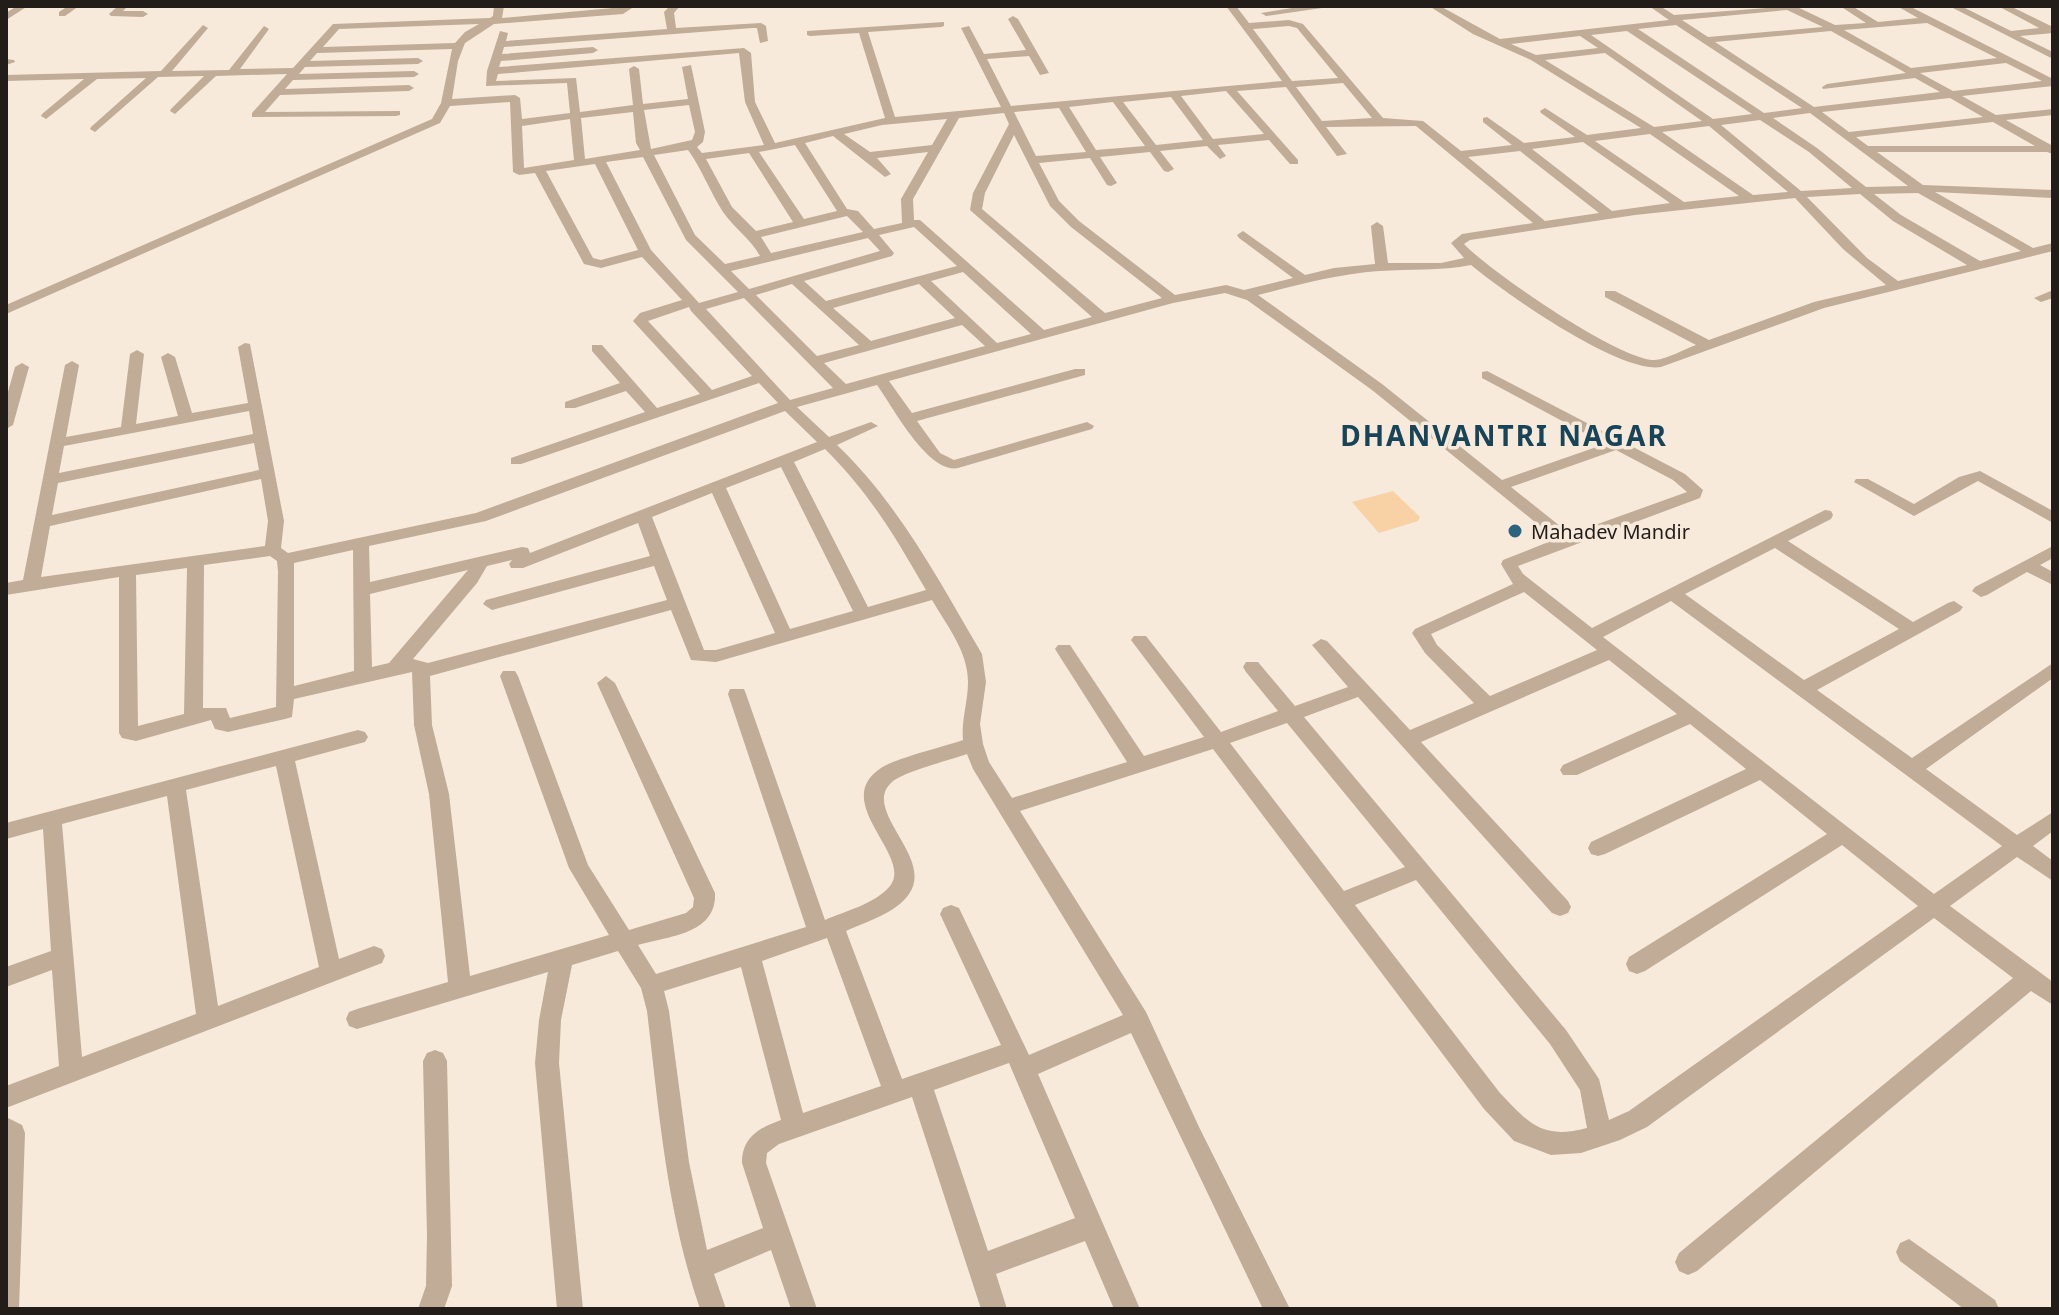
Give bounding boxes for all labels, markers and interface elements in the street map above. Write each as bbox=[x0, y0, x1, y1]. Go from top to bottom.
district label: DHANVANTRI NAGAR bbox=[1340, 416, 1668, 454]
place label: Mahadev Mandir bbox=[1531, 518, 1690, 545]
marker: Mahadev Mandir bbox=[1506, 522, 1524, 540]

